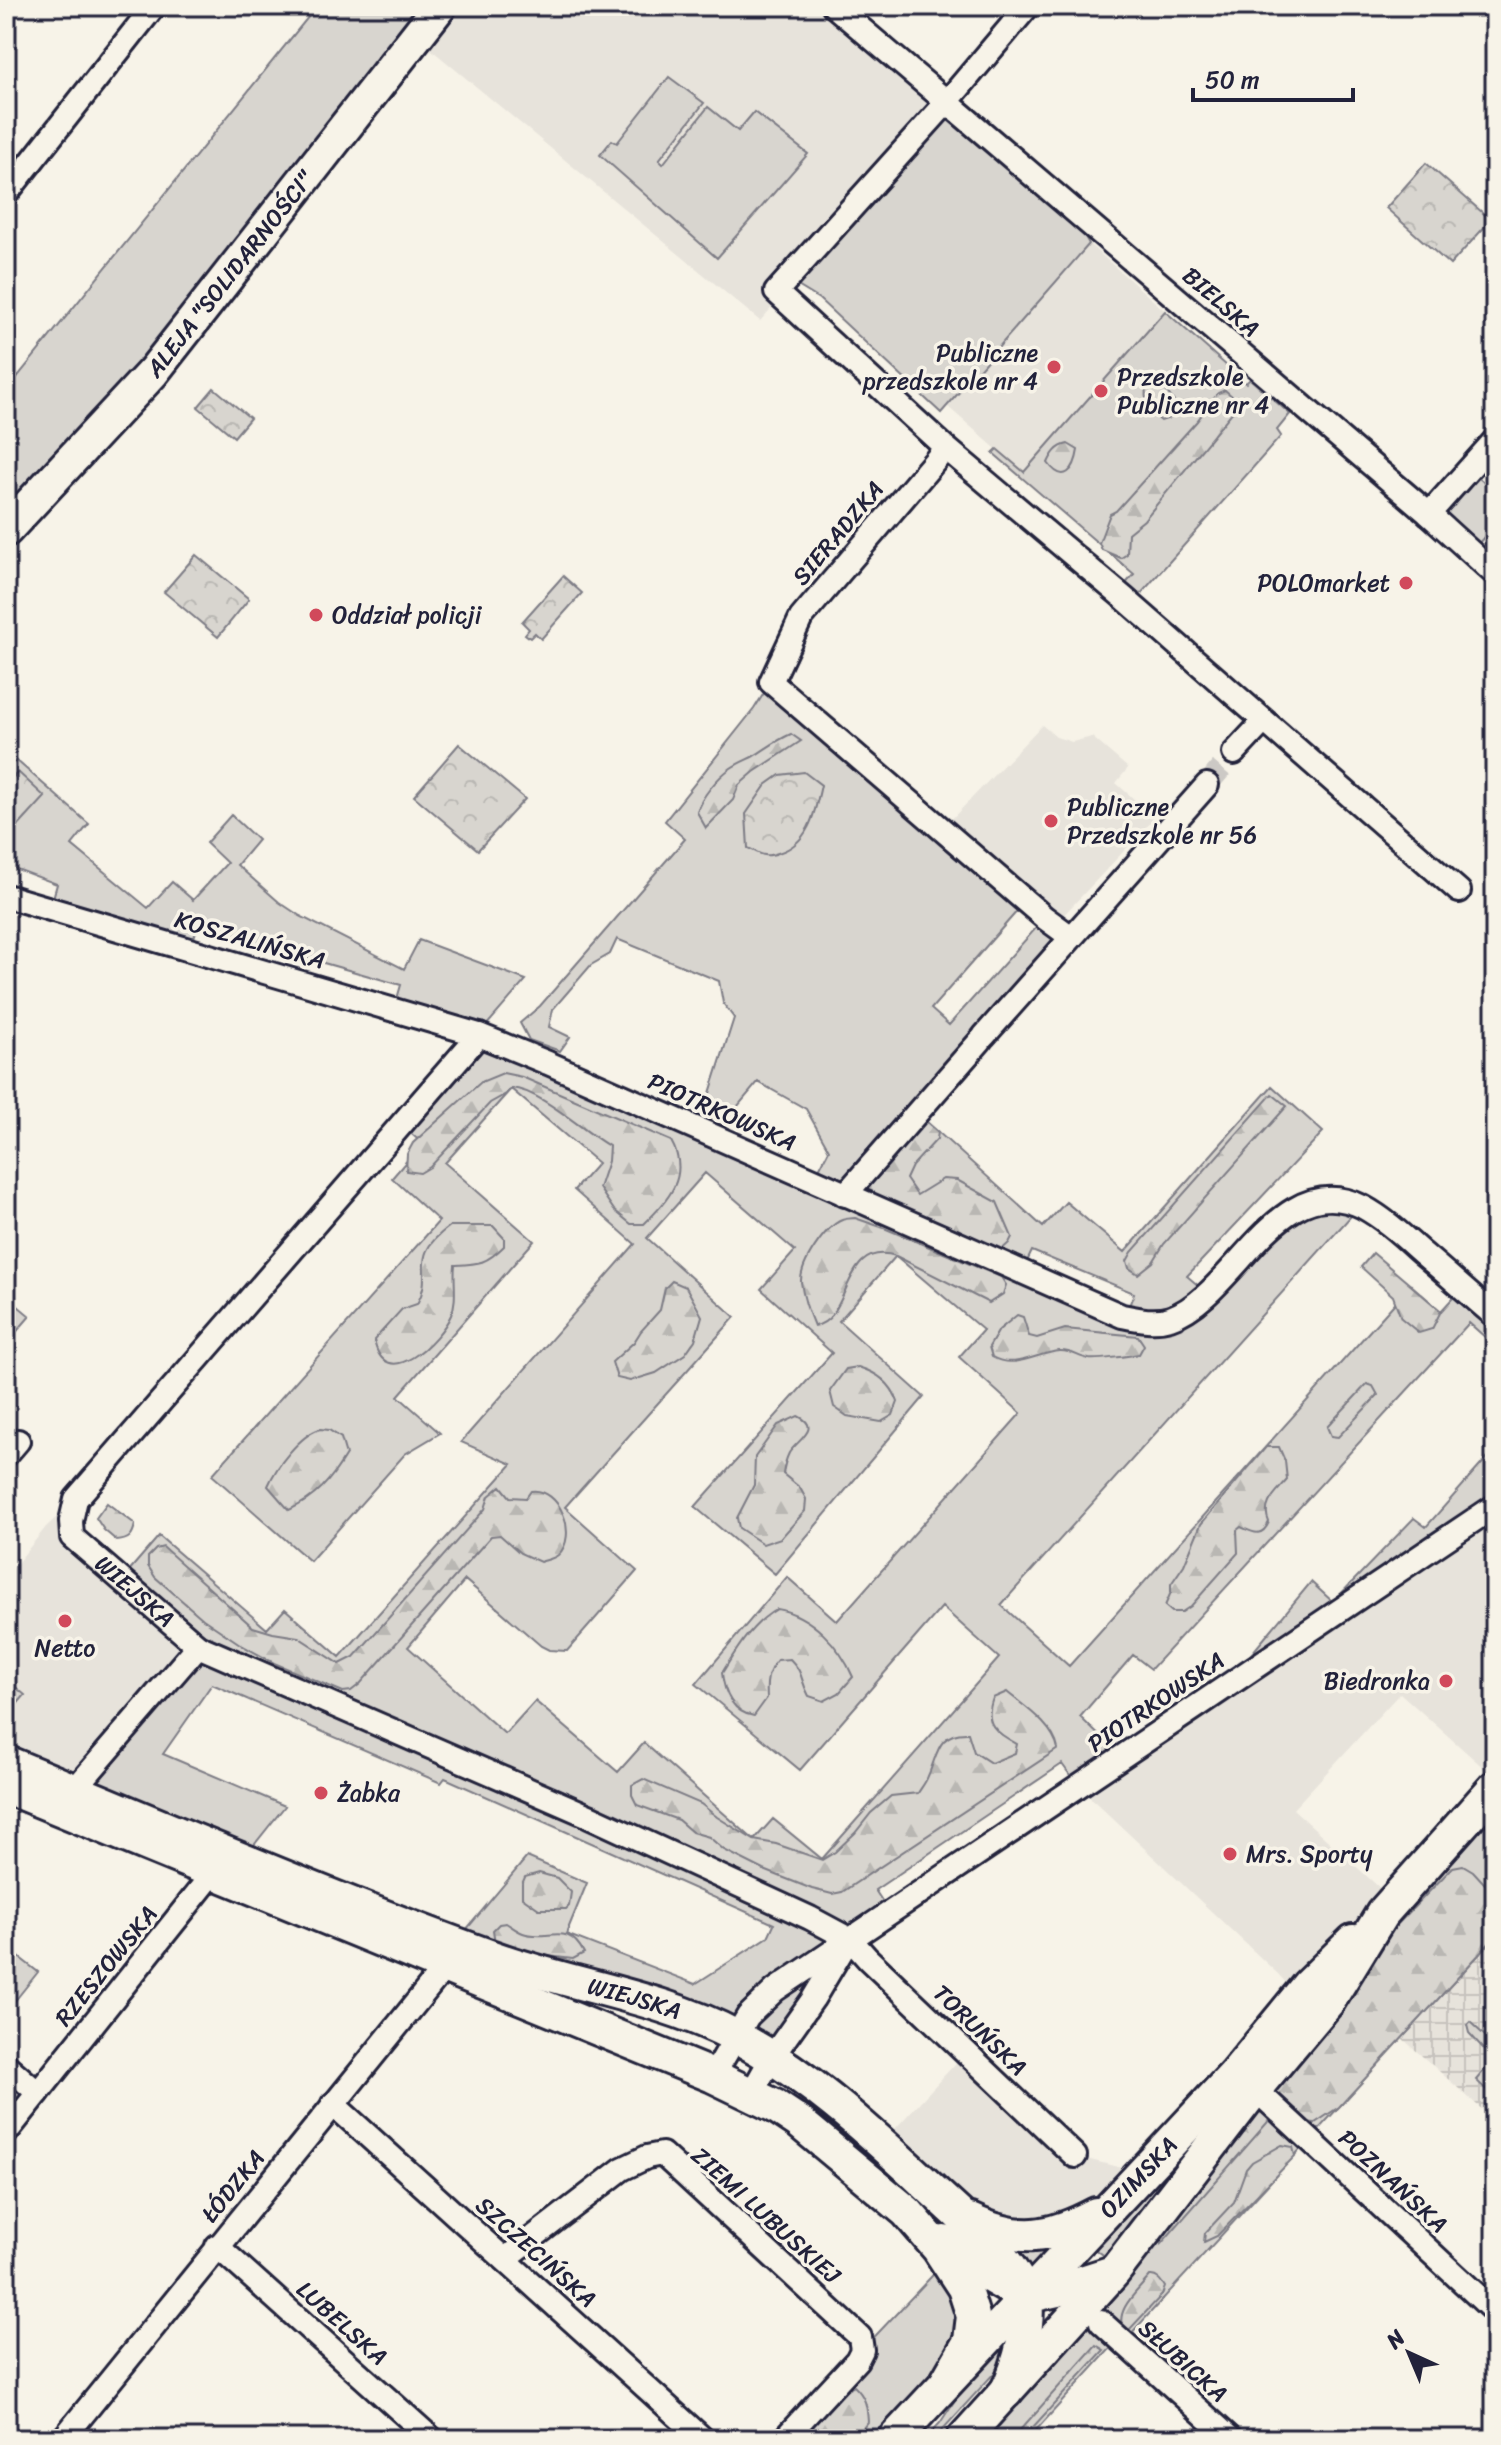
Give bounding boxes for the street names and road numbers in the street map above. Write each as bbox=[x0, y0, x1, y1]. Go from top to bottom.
street label: ALEJA "SOLIDARNOŚCI" bbox=[134, 160, 326, 388]
street label: BIELSKA bbox=[1172, 256, 1270, 348]
street label: SIERADZKA bbox=[781, 471, 895, 595]
street label: KOSZALIŃSKA bbox=[170, 898, 330, 982]
street label: PIOTRKOWSKA bbox=[641, 1061, 803, 1163]
street label: WIEJSKA bbox=[85, 1544, 185, 1638]
street label: PIOTRKOWSKA bbox=[1078, 1640, 1234, 1764]
street label: RZESZOWSKA bbox=[44, 1896, 168, 2036]
street label: WIEJSKA bbox=[583, 1965, 687, 2032]
street label: TORUŃSKA bbox=[923, 1974, 1037, 2086]
street label: POZNAŃSKA bbox=[1328, 2118, 1458, 2244]
street label: OZIMSKA bbox=[1089, 2126, 1188, 2229]
street label: ZIEMI LUBUSKIEJ bbox=[681, 2136, 851, 2295]
street label: ŁÓDZKA bbox=[190, 2140, 276, 2232]
street label: SZCZECIŃSKA bbox=[466, 2186, 606, 2318]
street label: LUBELSKA bbox=[286, 2270, 398, 2376]
street label: SŁUBICKA bbox=[1128, 2309, 1238, 2413]

